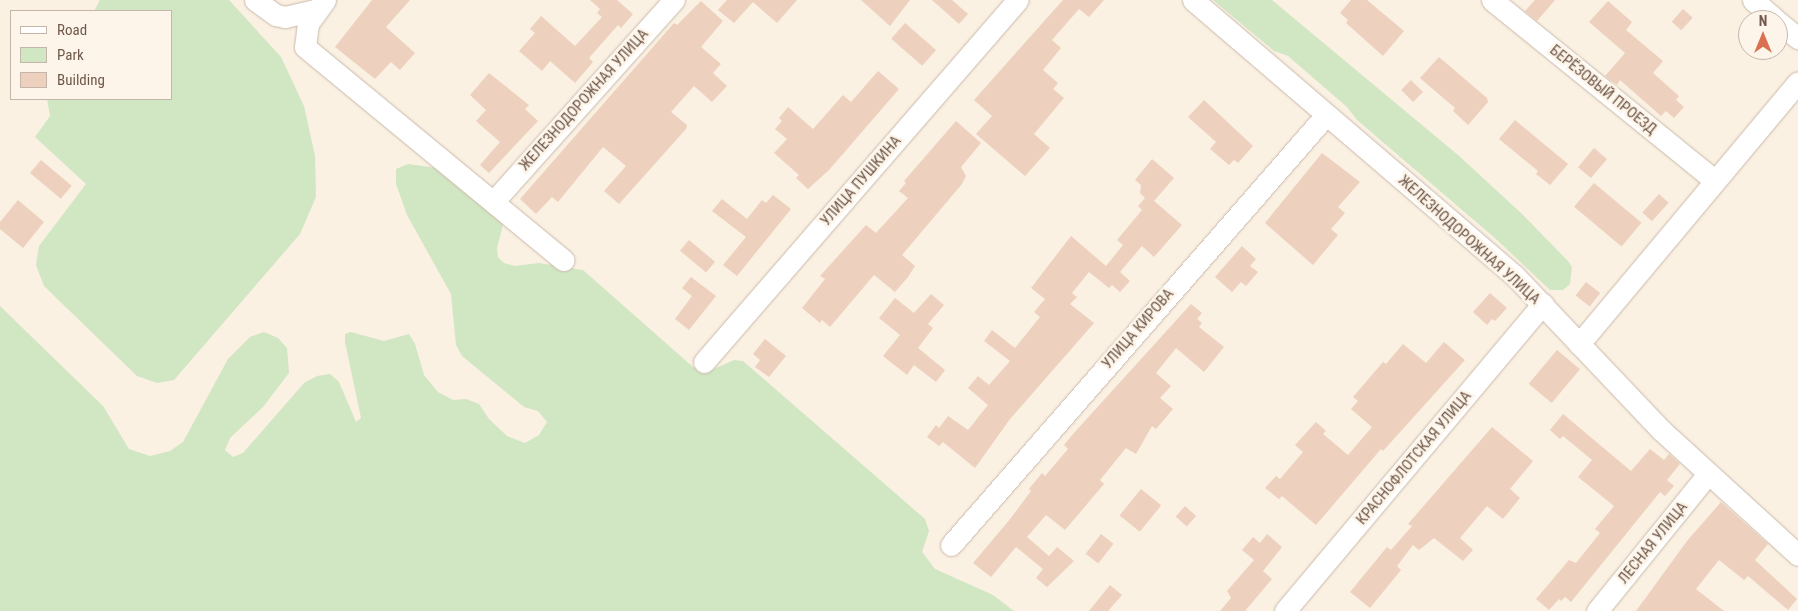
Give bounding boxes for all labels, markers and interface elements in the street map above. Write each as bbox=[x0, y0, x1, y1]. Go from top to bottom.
legend bbox=[10, 10, 172, 100]
north arrow bbox=[1738, 10, 1788, 60]
text: N bbox=[1759, 13, 1767, 29]
text: Road bbox=[57, 21, 87, 39]
street label: ЖЕЛЕЗНОДОРОЖНАЯ УЛИЦА bbox=[516, 25, 652, 175]
street label: БЕРЁЗОВЫЙ ПРОЕЗД bbox=[1546, 41, 1660, 139]
text: Park bbox=[57, 46, 84, 64]
text: Building bbox=[57, 71, 105, 89]
street label: УЛИЦА ПУШКИНА bbox=[817, 132, 905, 230]
street label: ЖЕЛЕЗНОДОРОЖНАЯ УЛИЦА bbox=[1394, 172, 1544, 308]
street label: УЛИЦА КИРОВА bbox=[1098, 285, 1178, 373]
street label: КРАСНОФЛОТСКАЯ УЛИЦА bbox=[1353, 387, 1475, 529]
street label: ЛЕСНАЯ УЛИЦА bbox=[1615, 499, 1691, 587]

